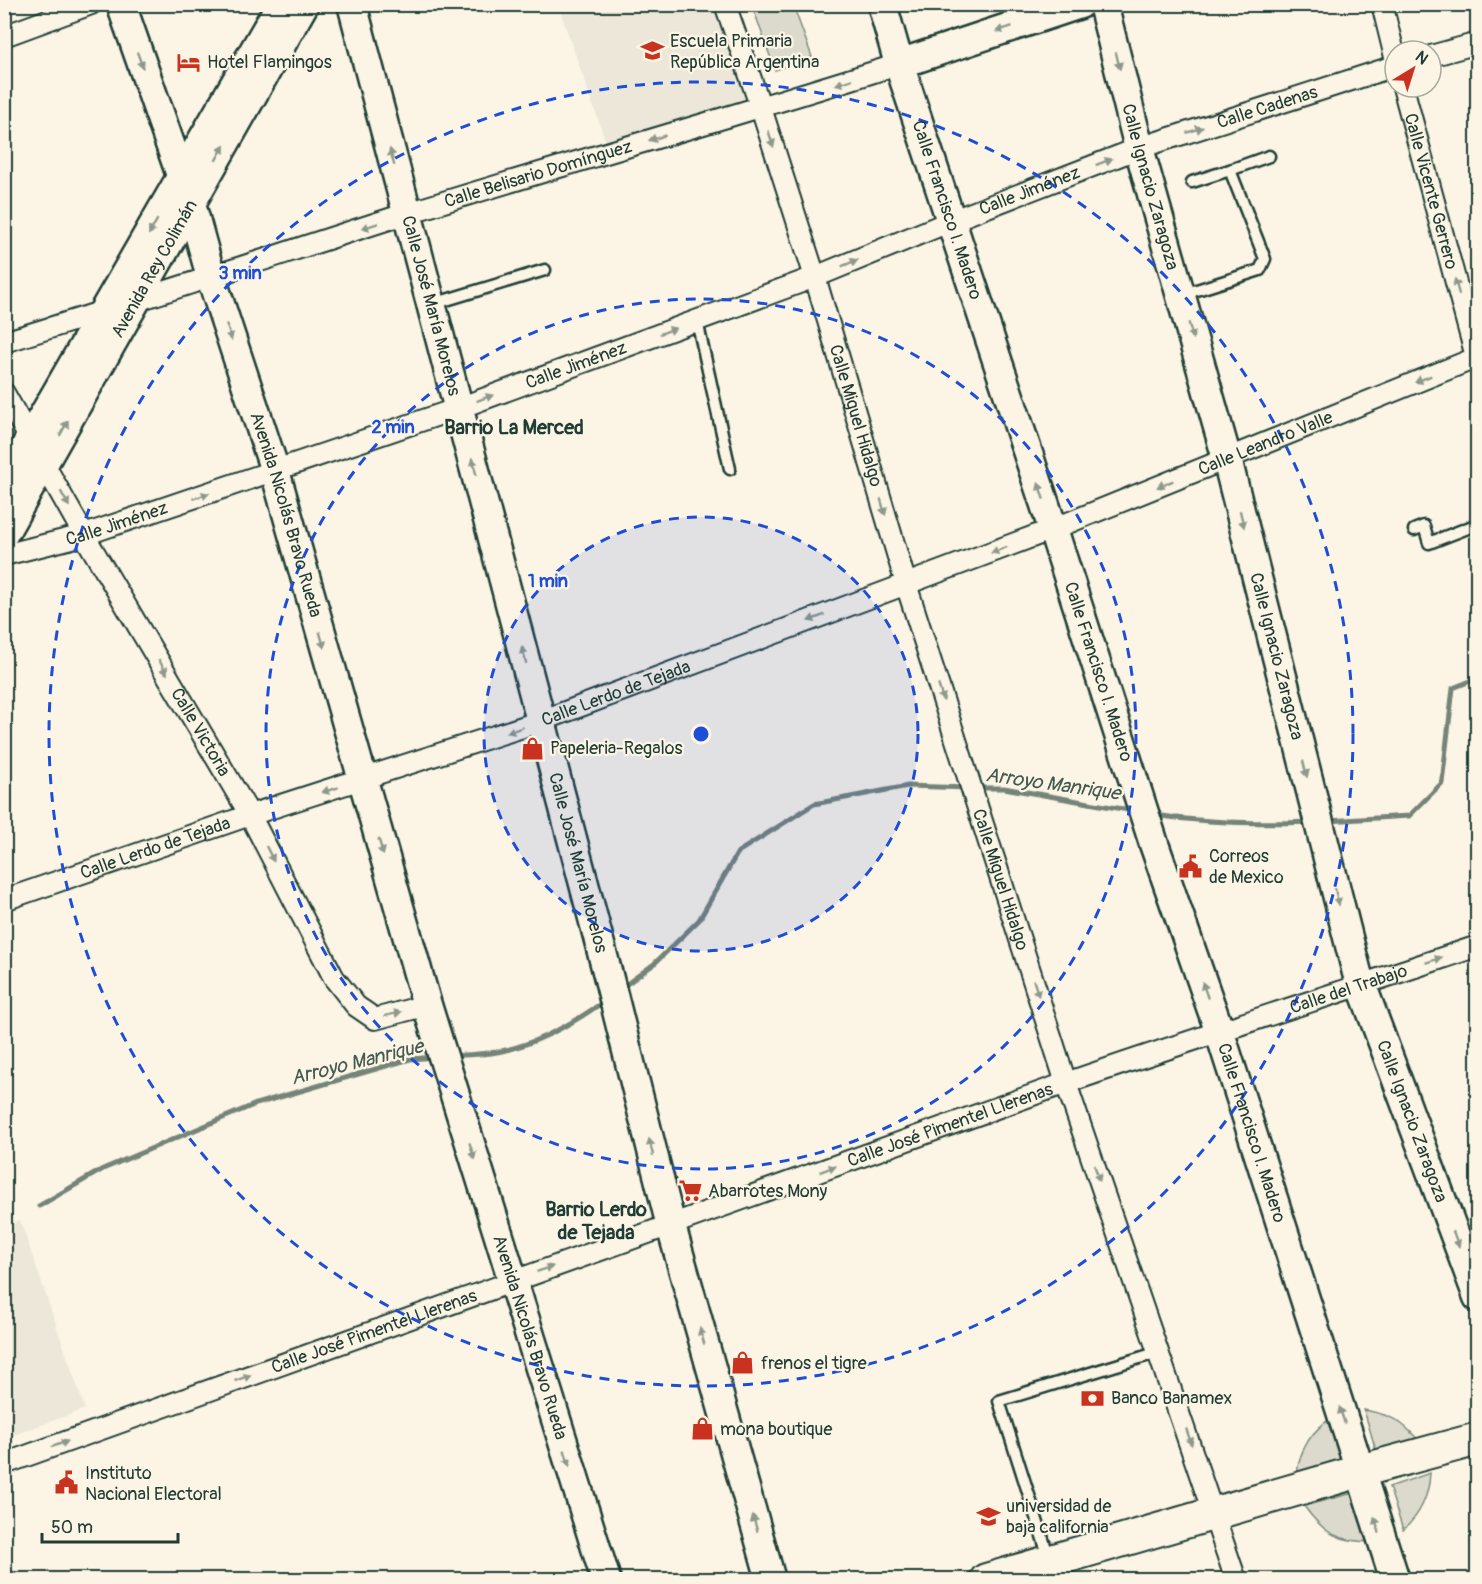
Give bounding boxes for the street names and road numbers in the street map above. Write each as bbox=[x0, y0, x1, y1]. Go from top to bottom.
street label: Calle Cadenas bbox=[1214, 80, 1320, 134]
street label: Calle Ignacio Zaragoza bbox=[1117, 101, 1184, 273]
street label: Calle Vicente Gerrero bbox=[1399, 111, 1463, 272]
street label: Calle Francisco I. Madero bbox=[907, 117, 988, 303]
street label: Calle Belisario Domínguez bbox=[441, 134, 635, 213]
street label: Calle Jiménez bbox=[976, 161, 1083, 220]
street label: Avenida Rey Colimán bbox=[106, 195, 202, 342]
street label: Calle José María Morelos bbox=[397, 213, 466, 398]
street label: Calle Jiménez bbox=[522, 336, 630, 394]
street label: Calle Miguel Hidalgo bbox=[824, 342, 888, 490]
street label: Calle Leandro Valle bbox=[1195, 406, 1336, 481]
street label: Avenida Nicolás Bravo Rueda bbox=[245, 409, 328, 620]
street label: Calle Jiménez bbox=[63, 496, 171, 551]
street label: Calle Ignacio Zaragoza bbox=[1245, 570, 1309, 742]
street label: Calle Francisco I. Madero bbox=[1059, 579, 1138, 765]
street label: Calle Lerdo de Tejada bbox=[538, 655, 694, 731]
street label: Calle Victoria bbox=[166, 684, 236, 780]
street label: Calle José María Morelos bbox=[544, 770, 613, 955]
street label: Calle Miguel Hidalgo bbox=[967, 806, 1034, 953]
street label: Calle Lerdo de Tejada bbox=[77, 811, 233, 884]
street label: Calle del Trabajo bbox=[1287, 959, 1410, 1019]
street label: Calle Ignacio Zaragoza bbox=[1372, 1037, 1453, 1206]
street label: Calle Francisco I. Madero bbox=[1212, 1040, 1291, 1226]
street label: Calle José Pimentel Llerenas bbox=[844, 1077, 1056, 1172]
street label: Avenida Nicolás Bravo Rueda bbox=[488, 1232, 573, 1442]
street label: Calle José Pimentel Llerenas bbox=[268, 1284, 480, 1379]

